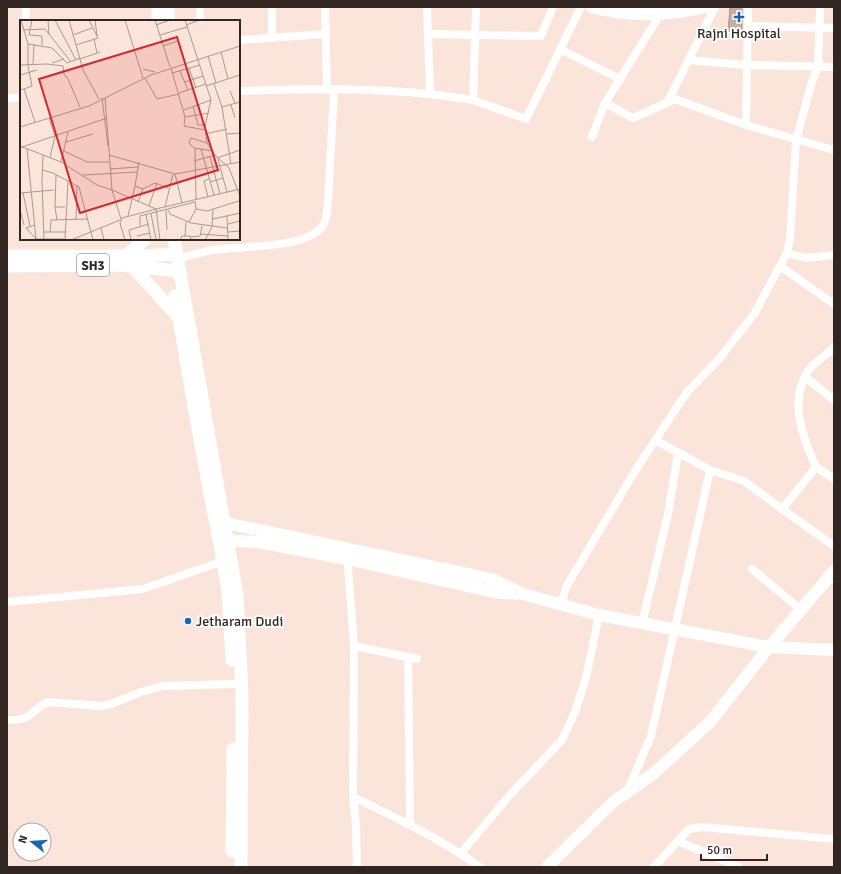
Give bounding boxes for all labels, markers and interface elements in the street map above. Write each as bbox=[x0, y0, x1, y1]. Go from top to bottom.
marker: Rajni Hospital bbox=[733, 11, 745, 23]
inset map bbox=[20, 20, 240, 240]
place label: Rajni Hospital bbox=[697, 25, 781, 42]
road number: SH3 bbox=[77, 254, 109, 276]
place label: Jetharam Dudi bbox=[196, 613, 283, 630]
marker: Jetharam Dudi bbox=[183, 616, 193, 626]
north arrow bbox=[12, 822, 52, 862]
text: N bbox=[16, 834, 30, 845]
scale bar bbox=[701, 836, 767, 862]
text: 50 m bbox=[707, 843, 732, 858]

